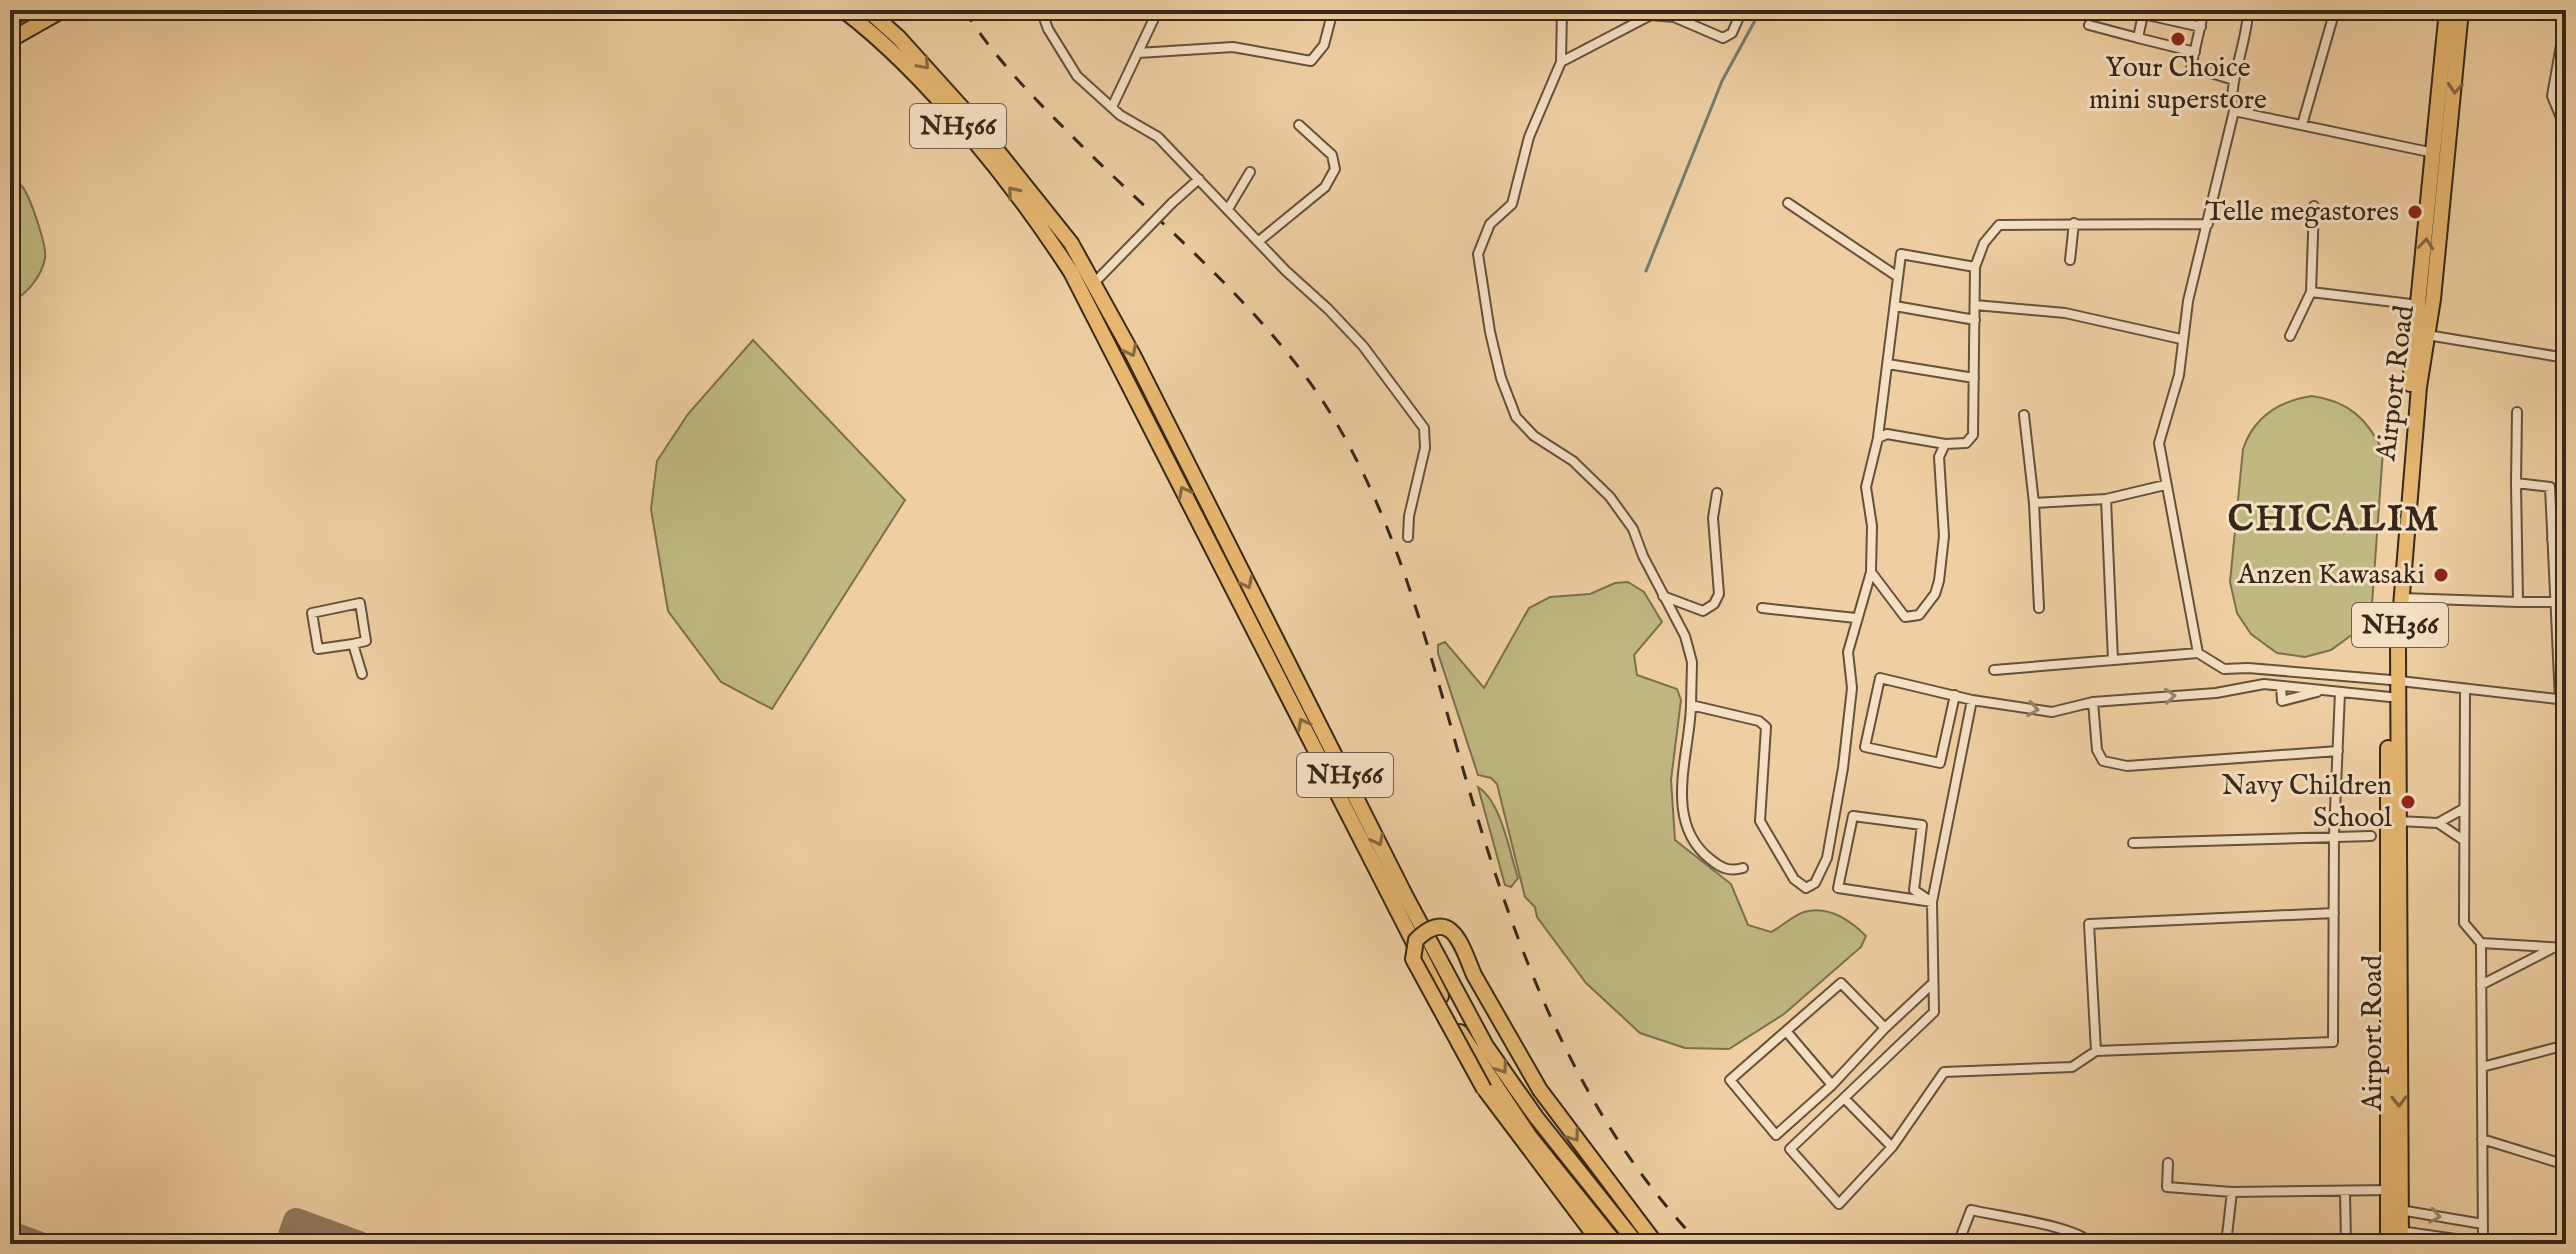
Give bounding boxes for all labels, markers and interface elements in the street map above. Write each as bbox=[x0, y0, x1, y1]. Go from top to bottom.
marker: Your Choice mini superstore bbox=[2169, 30, 2187, 48]
place label: Your Choice mini superstore bbox=[2089, 51, 2267, 118]
one-way arrow bbox=[914, 55, 929, 69]
one-way arrow bbox=[2446, 82, 2463, 95]
road number: NH566 bbox=[910, 104, 1006, 148]
one-way arrow bbox=[1008, 187, 1023, 201]
place label: Telle megastores bbox=[2205, 195, 2399, 230]
marker: Telle megastores bbox=[2406, 203, 2424, 221]
one-way arrow bbox=[2417, 237, 2434, 250]
street label: Airport Road bbox=[2369, 303, 2423, 464]
one-way arrow bbox=[1121, 342, 1136, 357]
one-way arrow bbox=[1179, 486, 1194, 501]
district label: CHICALIM bbox=[2228, 497, 2440, 543]
place label: Anzen Kawasaki bbox=[2236, 558, 2425, 593]
marker: Anzen Kawasaki bbox=[2432, 566, 2450, 584]
one-way arrow bbox=[1237, 575, 1253, 589]
road number: NH366 bbox=[2352, 603, 2448, 647]
one-way arrow bbox=[2164, 688, 2177, 705]
one-way arrow bbox=[2026, 700, 2040, 717]
one-way arrow bbox=[1297, 717, 1313, 732]
road number: NH566 bbox=[1297, 753, 1393, 797]
place label: Navy Children School bbox=[2221, 769, 2392, 836]
marker: Navy Children School bbox=[2399, 793, 2417, 811]
one-way arrow bbox=[1368, 831, 1383, 846]
street label: Airport Road bbox=[2356, 955, 2391, 1112]
one-way arrow bbox=[1492, 1059, 1507, 1074]
one-way arrow bbox=[2391, 1095, 2408, 1108]
one-way arrow bbox=[1564, 1128, 1579, 1142]
one-way arrow bbox=[2428, 1207, 2442, 1224]

